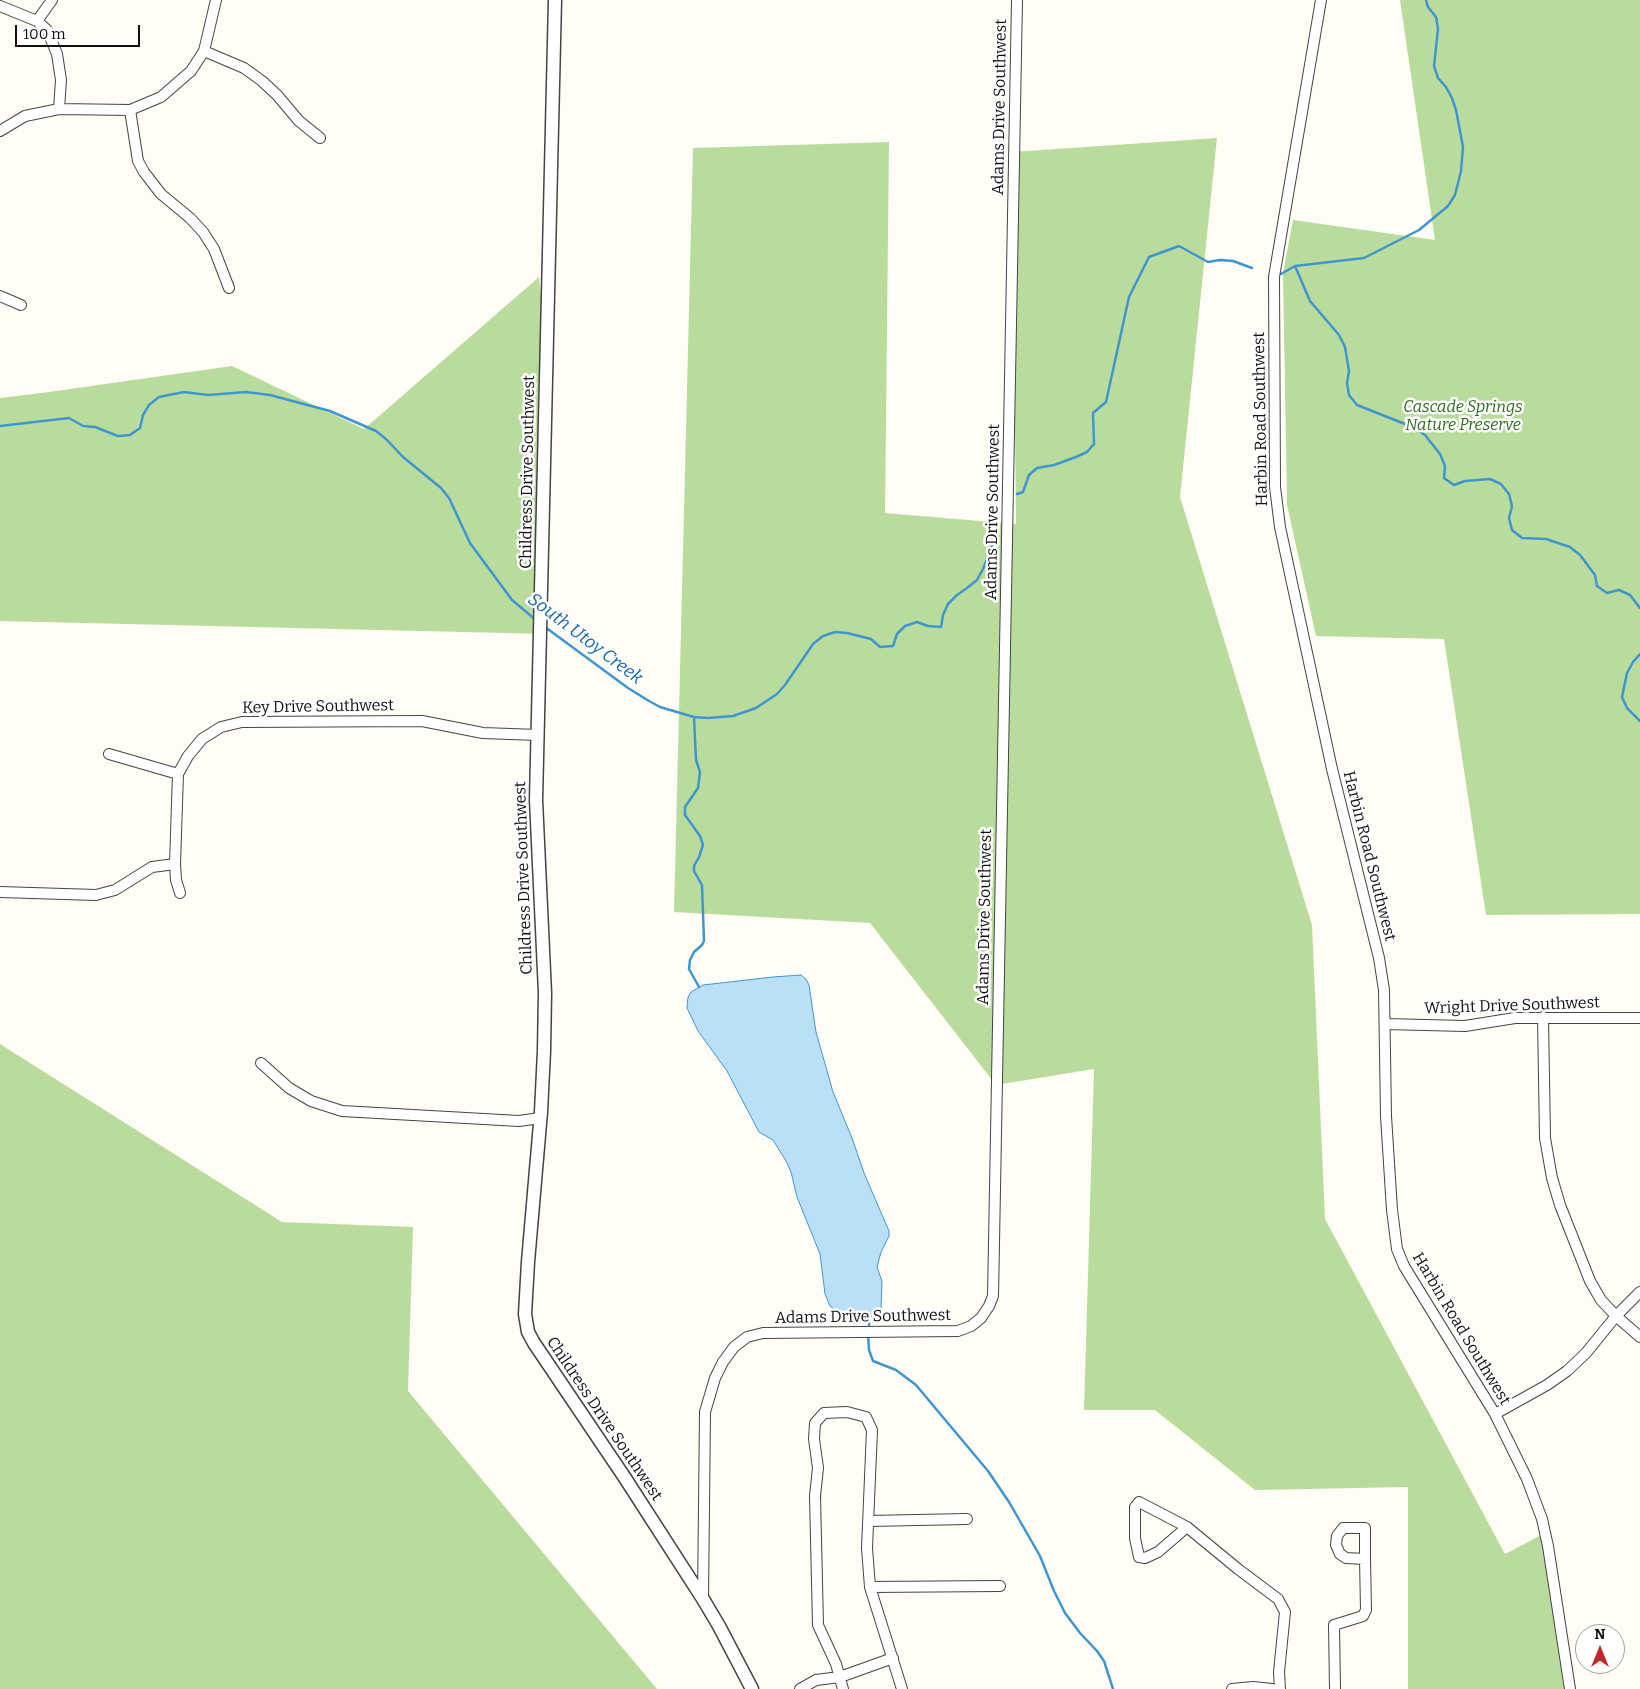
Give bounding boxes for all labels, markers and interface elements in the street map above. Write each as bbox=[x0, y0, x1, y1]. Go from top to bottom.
scale bar bbox=[18, 15, 142, 47]
street label: Adams Drive Southwest bbox=[989, 19, 1011, 195]
text: 100 m bbox=[23, 25, 66, 43]
street label: Harbin Road Southwest bbox=[1250, 332, 1272, 506]
street label: Childress Drive Southwest bbox=[517, 375, 539, 569]
park label: Cascade Springs Nature Preserve bbox=[1403, 398, 1523, 436]
street label: Adams Drive Southwest bbox=[982, 424, 1004, 600]
water label: South Utoy Creek bbox=[523, 589, 647, 689]
street label: Key Drive Southwest bbox=[242, 696, 394, 718]
street label: Harbin Road Southwest bbox=[1339, 769, 1399, 943]
street label: Childress Drive Southwest bbox=[511, 781, 537, 975]
street label: Adams Drive Southwest bbox=[974, 829, 996, 1005]
street label: Wright Drive Southwest bbox=[1424, 993, 1600, 1019]
street label: Harbin Road Southwest bbox=[1408, 1249, 1514, 1409]
street label: Adams Drive Southwest bbox=[775, 1306, 951, 1328]
street label: Childress Drive Southwest bbox=[542, 1333, 666, 1505]
north arrow bbox=[1575, 1624, 1625, 1674]
text: N bbox=[1595, 1626, 1605, 1643]

